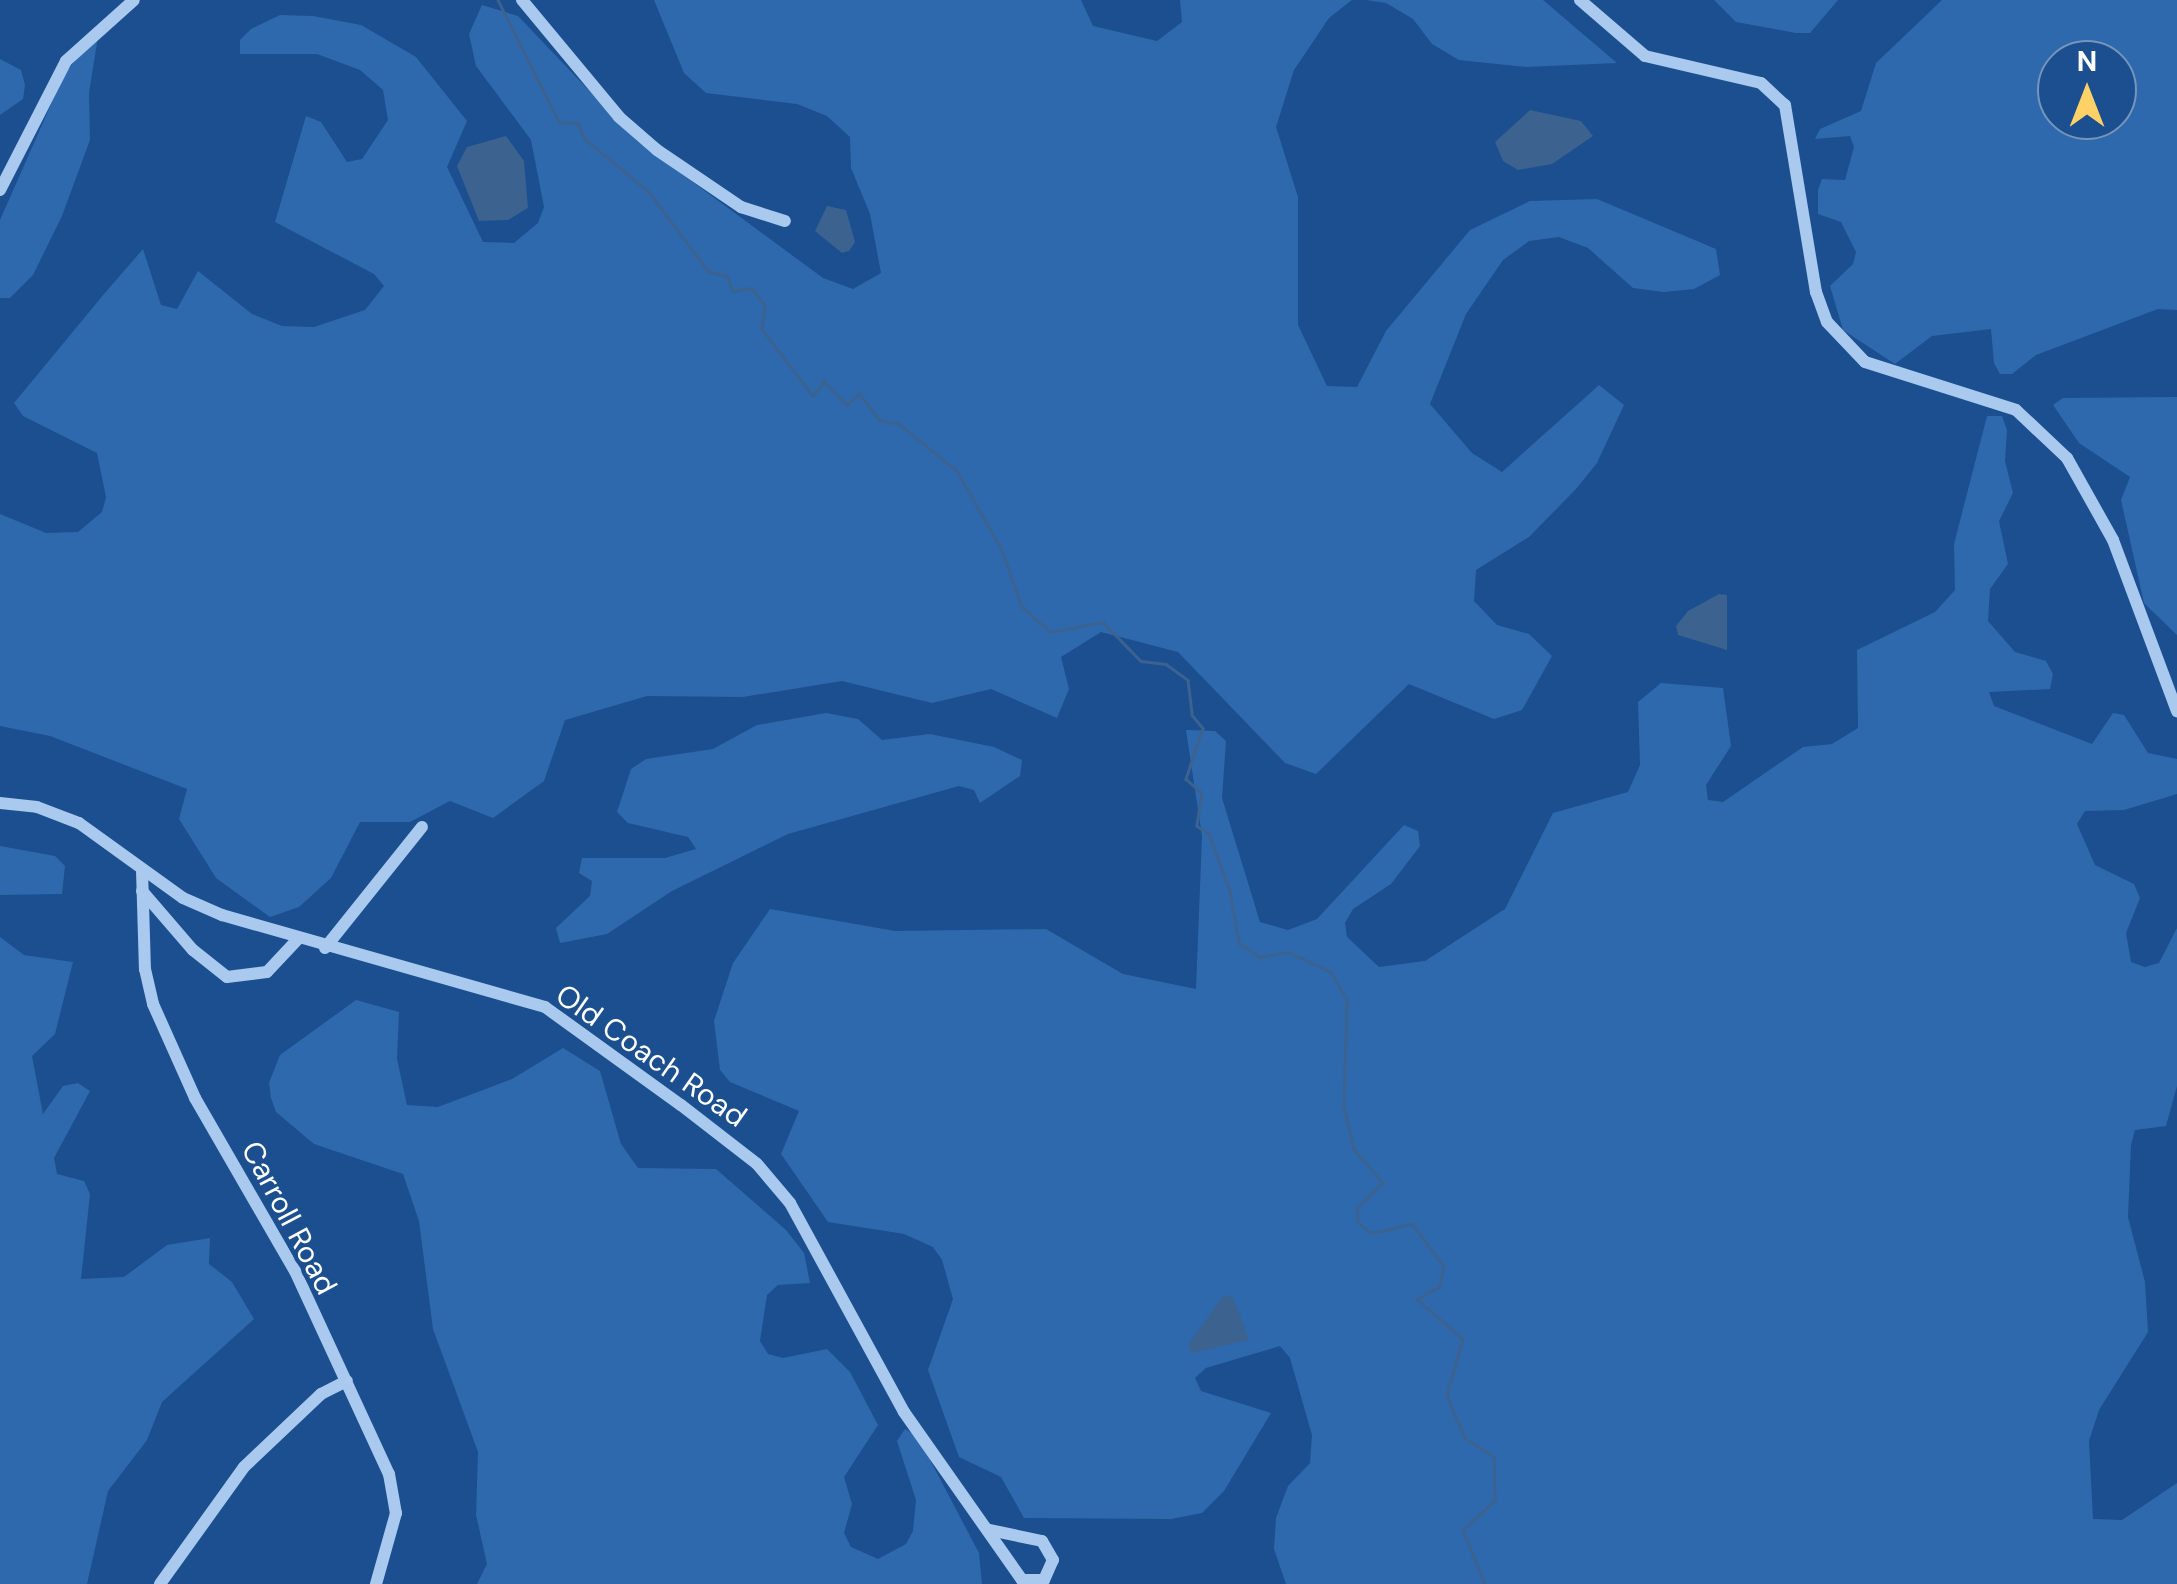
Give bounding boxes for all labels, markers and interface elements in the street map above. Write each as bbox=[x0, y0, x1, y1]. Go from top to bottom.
north arrow bbox=[2037, 40, 2137, 140]
text: N bbox=[2077, 43, 2097, 80]
street label: Old Coach Road bbox=[549, 977, 753, 1135]
street label: Carroll Road bbox=[234, 1135, 344, 1301]

